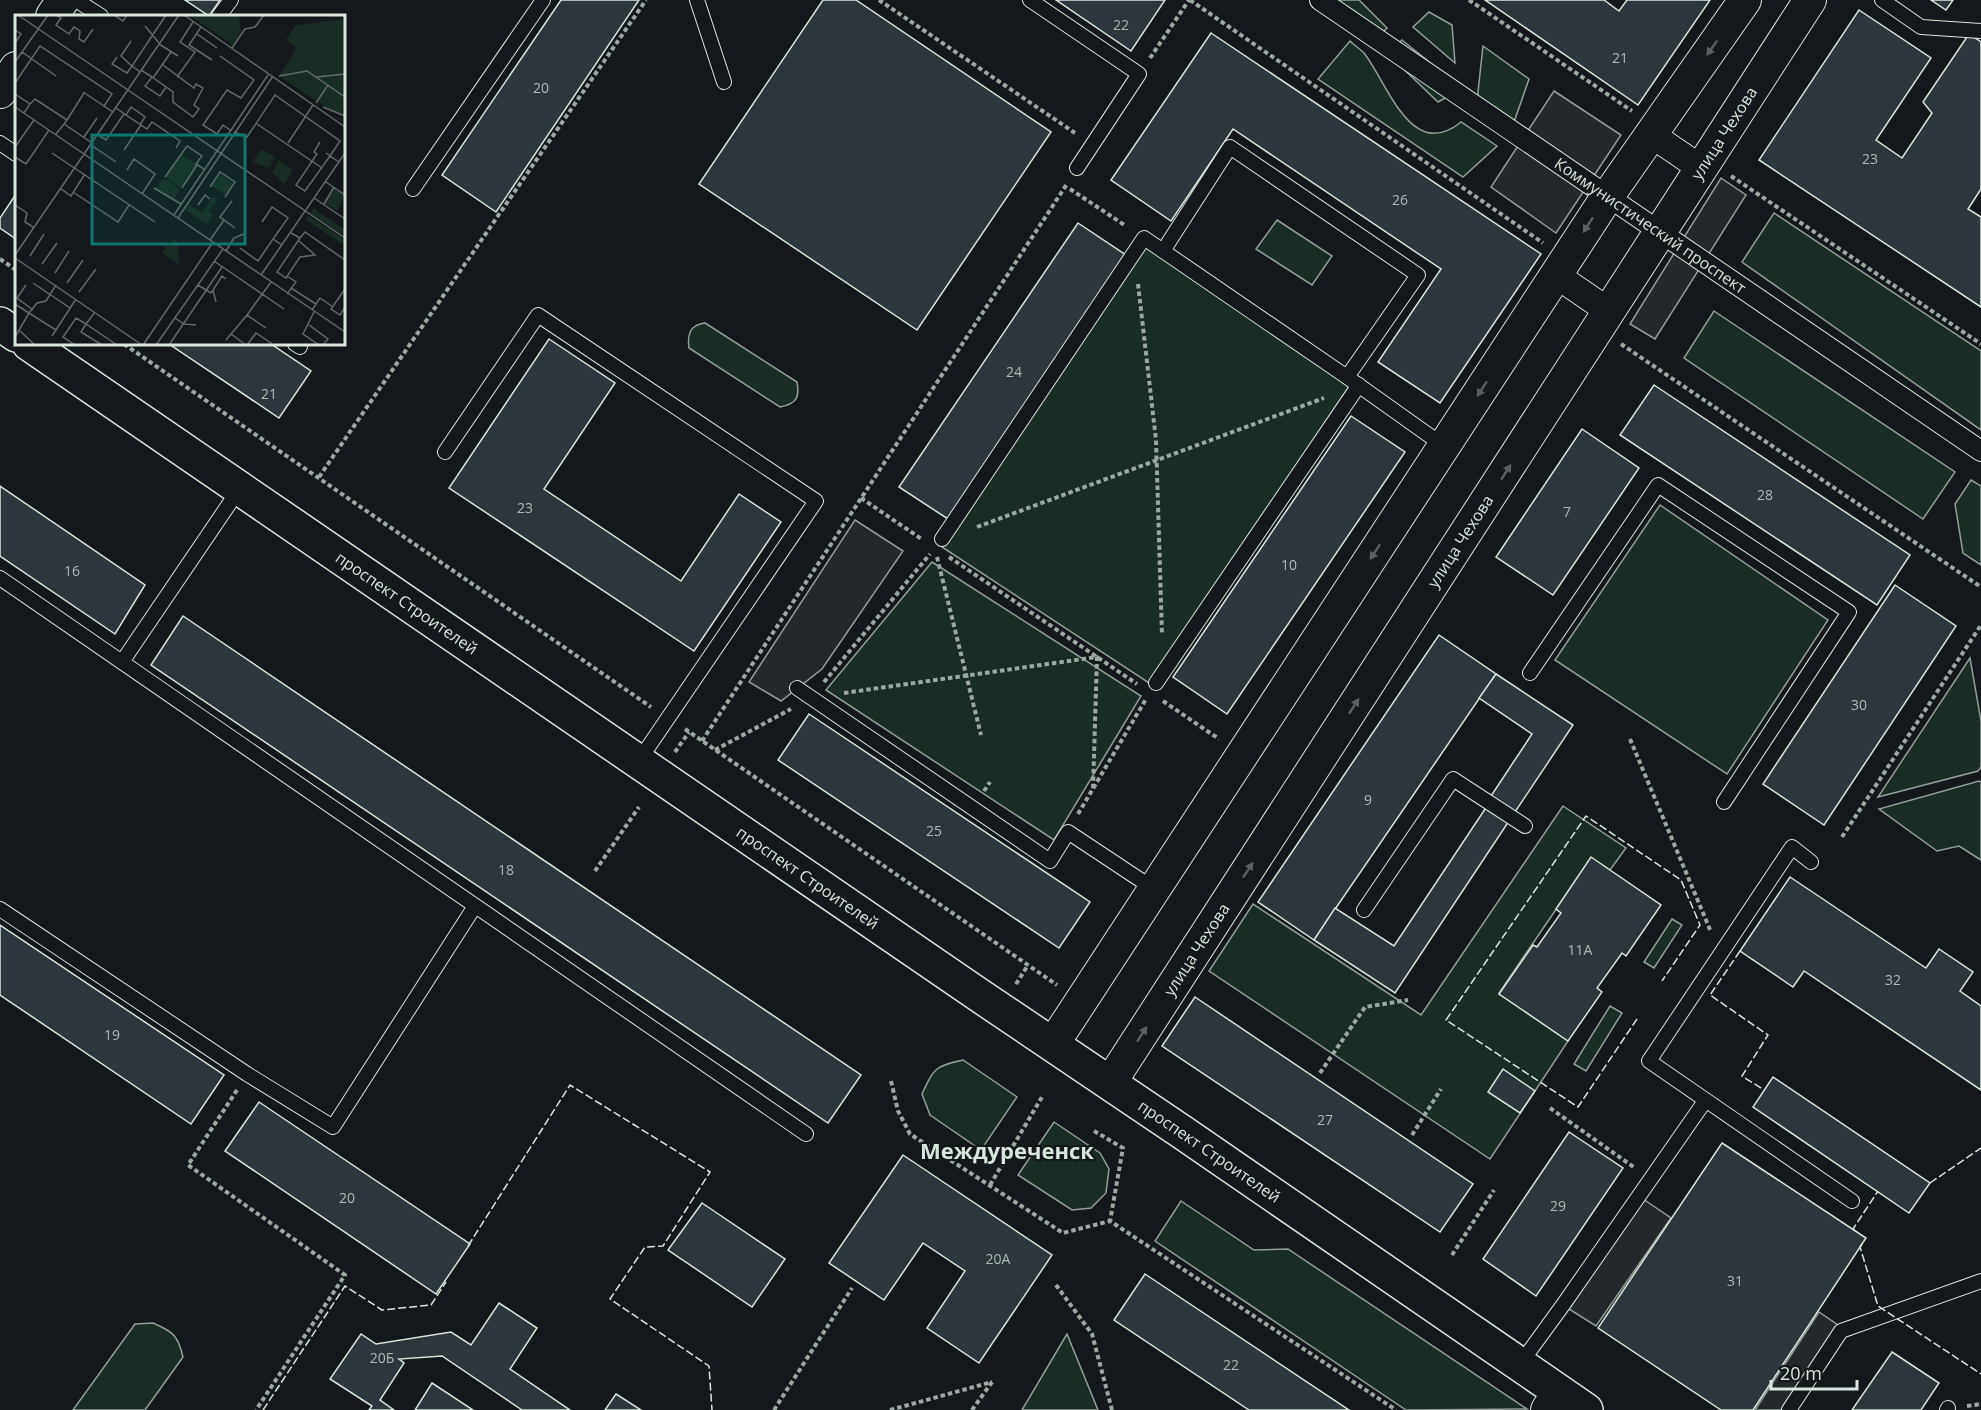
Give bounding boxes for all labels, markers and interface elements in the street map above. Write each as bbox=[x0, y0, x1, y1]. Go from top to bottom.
inset map bbox=[15, 15, 345, 345]
house number: 22 bbox=[1113, 15, 1129, 34]
one-way arrow bbox=[1707, 40, 1718, 56]
house number: 21 bbox=[1612, 48, 1628, 67]
house number: 20 bbox=[533, 78, 549, 97]
street label: улица Чехова bbox=[1686, 82, 1762, 184]
house number: 23 bbox=[1862, 149, 1878, 168]
street label: Коммунистический проспект bbox=[1550, 152, 1751, 299]
house number: 26 bbox=[1392, 190, 1408, 209]
one-way arrow bbox=[1583, 217, 1594, 234]
house number: 24 bbox=[1006, 362, 1022, 381]
one-way arrow bbox=[1476, 380, 1487, 397]
house number: 21 bbox=[261, 384, 277, 403]
one-way arrow bbox=[1500, 464, 1511, 480]
house number: 28 bbox=[1757, 485, 1773, 504]
street label: улица Чехова bbox=[1422, 491, 1498, 592]
house number: 23 bbox=[517, 498, 533, 517]
house number: 7 bbox=[1563, 502, 1571, 521]
one-way arrow bbox=[1370, 544, 1381, 560]
street label: проспект Строителей bbox=[331, 546, 482, 659]
house number: 10 bbox=[1281, 555, 1297, 574]
house number: 16 bbox=[64, 561, 80, 580]
house number: 30 bbox=[1851, 695, 1867, 714]
one-way arrow bbox=[1349, 698, 1360, 715]
house number: 9 bbox=[1364, 790, 1372, 809]
street label: проспект Строителей bbox=[732, 821, 883, 934]
house number: 25 bbox=[926, 821, 942, 840]
house number: 18 bbox=[498, 860, 514, 879]
one-way arrow bbox=[1243, 862, 1254, 878]
street label: улица Чехова bbox=[1158, 899, 1234, 1000]
house number: 11А bbox=[1568, 940, 1593, 959]
house number: 32 bbox=[1885, 970, 1901, 989]
house number: 19 bbox=[104, 1025, 120, 1044]
one-way arrow bbox=[1137, 1025, 1148, 1042]
street label: проспект Строителей bbox=[1134, 1095, 1285, 1208]
house number: 27 bbox=[1317, 1110, 1333, 1129]
district label: Междуреченск bbox=[920, 1135, 1094, 1165]
house number: 20 bbox=[339, 1188, 355, 1207]
house number: 29 bbox=[1550, 1196, 1566, 1215]
house number: 20А bbox=[986, 1249, 1011, 1268]
house number: 31 bbox=[1727, 1271, 1743, 1290]
house number: 20Б bbox=[370, 1348, 394, 1367]
scale bar bbox=[1771, 1353, 1856, 1391]
house number: 22 bbox=[1223, 1355, 1239, 1374]
text: 20 m bbox=[1780, 1361, 1822, 1385]

